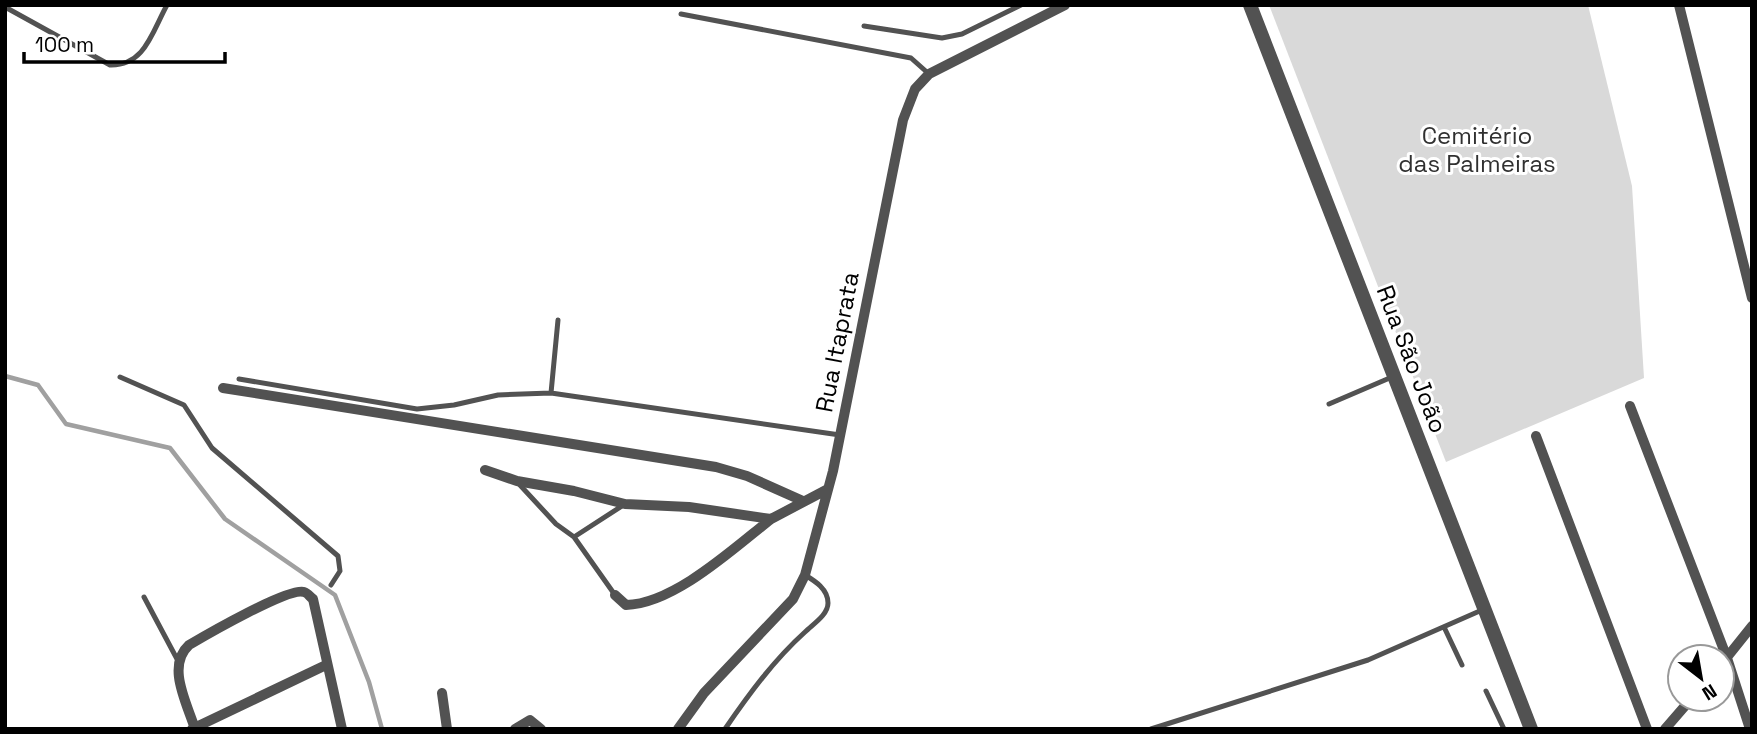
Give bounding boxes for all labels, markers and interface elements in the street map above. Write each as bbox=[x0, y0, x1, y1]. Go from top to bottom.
scale bar bbox=[24, 21, 226, 65]
text: 100 m bbox=[35, 31, 94, 58]
park label: Cemitério das Palmeiras bbox=[1398, 120, 1556, 179]
street label: Rua Itaprata bbox=[808, 269, 866, 415]
street label: Rua São João bbox=[1370, 281, 1454, 437]
north arrow bbox=[1666, 643, 1736, 713]
text: N bbox=[1698, 678, 1721, 706]

